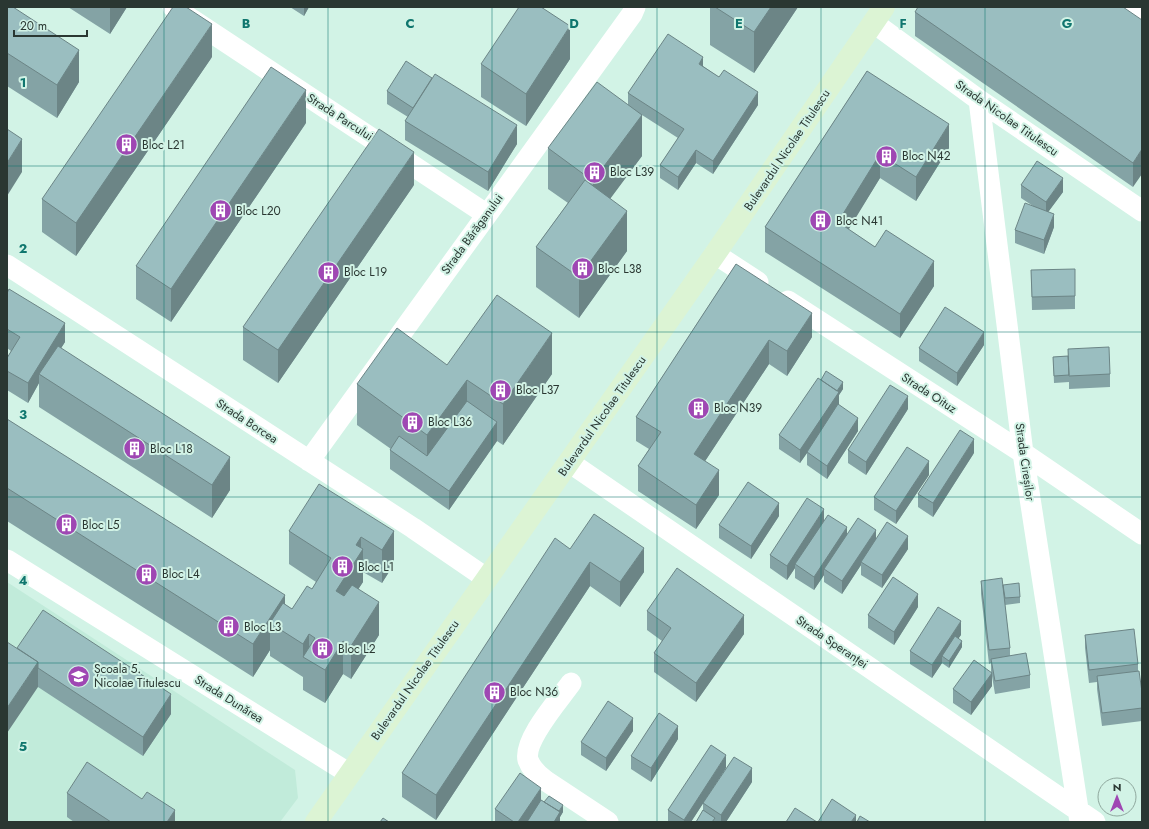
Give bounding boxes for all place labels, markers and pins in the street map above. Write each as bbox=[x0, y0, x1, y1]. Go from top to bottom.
building icon: Bloc L21 bbox=[114, 132, 140, 158]
place label: Bloc L21 bbox=[142, 136, 185, 154]
building icon: Bloc N42 bbox=[873, 143, 899, 169]
place label: Bloc N42 bbox=[902, 147, 951, 165]
building icon: Bloc L39 bbox=[582, 159, 608, 185]
place label: Bloc L39 bbox=[610, 163, 654, 181]
building icon: Bloc L20 bbox=[208, 198, 234, 224]
place label: Bloc L20 bbox=[236, 202, 281, 220]
building icon: Bloc N41 bbox=[807, 208, 833, 234]
place label: Bloc N41 bbox=[836, 212, 883, 230]
building icon: Bloc L38 bbox=[569, 256, 595, 282]
building icon: Bloc L19 bbox=[315, 259, 341, 285]
place label: Bloc L38 bbox=[598, 260, 642, 278]
place label: Bloc L19 bbox=[344, 263, 387, 281]
building icon: Bloc L37 bbox=[487, 377, 513, 403]
place label: Bloc L37 bbox=[516, 381, 560, 399]
building icon: Bloc N39 bbox=[686, 395, 712, 421]
place label: Bloc N39 bbox=[714, 399, 762, 417]
building icon: Bloc L36 bbox=[399, 409, 425, 435]
place label: Bloc L36 bbox=[428, 413, 472, 431]
building icon: Bloc L18 bbox=[122, 436, 148, 462]
place label: Bloc L18 bbox=[150, 440, 193, 458]
building icon: Bloc L5 bbox=[54, 512, 80, 538]
place label: Bloc L5 bbox=[82, 516, 120, 534]
building icon: Bloc L1 bbox=[330, 554, 356, 580]
place label: Bloc L1 bbox=[358, 558, 394, 576]
building icon: Bloc L4 bbox=[133, 561, 159, 587]
place label: Bloc L4 bbox=[162, 565, 200, 583]
building icon: Bloc L3 bbox=[216, 614, 242, 640]
place label: Bloc L3 bbox=[244, 618, 282, 636]
building icon: Bloc L2 bbox=[310, 636, 336, 662]
place label: Bloc L2 bbox=[338, 640, 376, 658]
place label: Școala 5. Nicolae Titulescu bbox=[94, 660, 181, 692]
school or university icon: Școala 5. Nicolae Titulescu bbox=[66, 663, 92, 689]
building icon: Bloc N36 bbox=[482, 679, 508, 705]
place label: Bloc N36 bbox=[510, 683, 558, 701]

